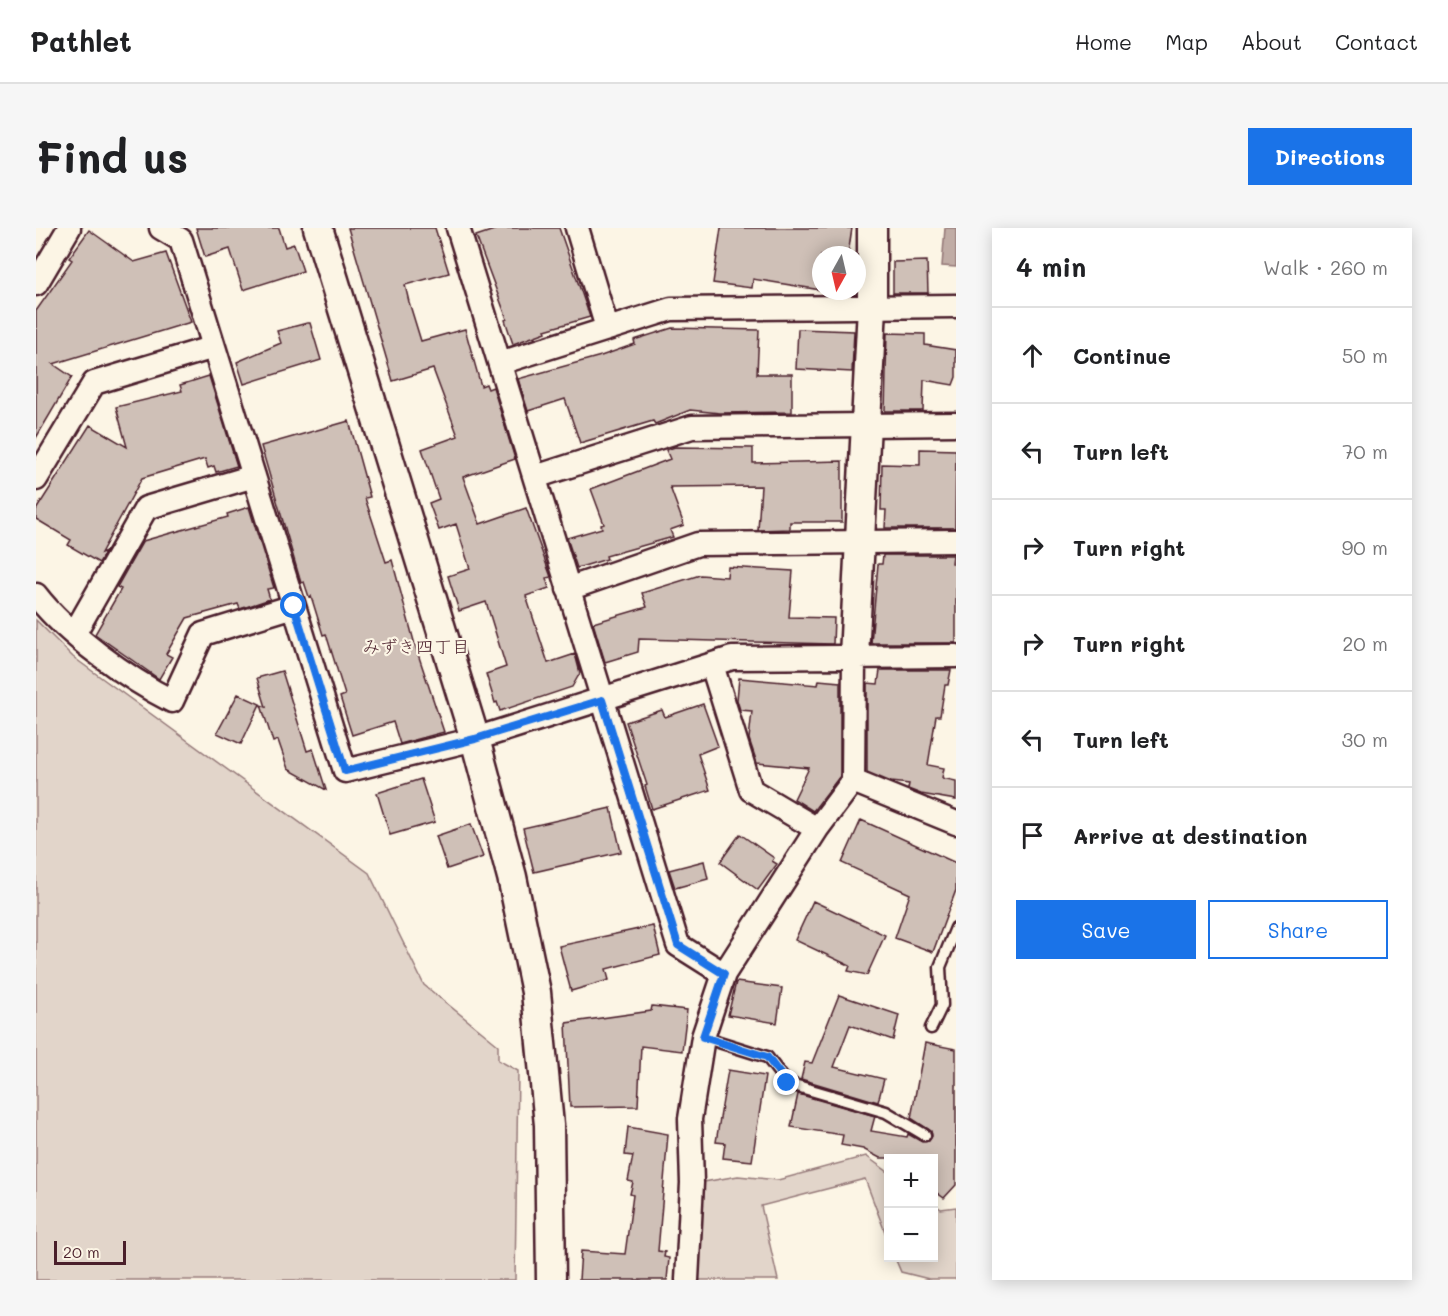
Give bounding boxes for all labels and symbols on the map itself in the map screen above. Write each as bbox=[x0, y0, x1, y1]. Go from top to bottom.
north arrow bbox=[812, 246, 866, 300]
route start bbox=[280, 592, 306, 618]
district label: みずき四丁目 bbox=[362, 634, 470, 658]
route end bbox=[773, 1069, 799, 1095]
scale bar bbox=[54, 1238, 126, 1266]

